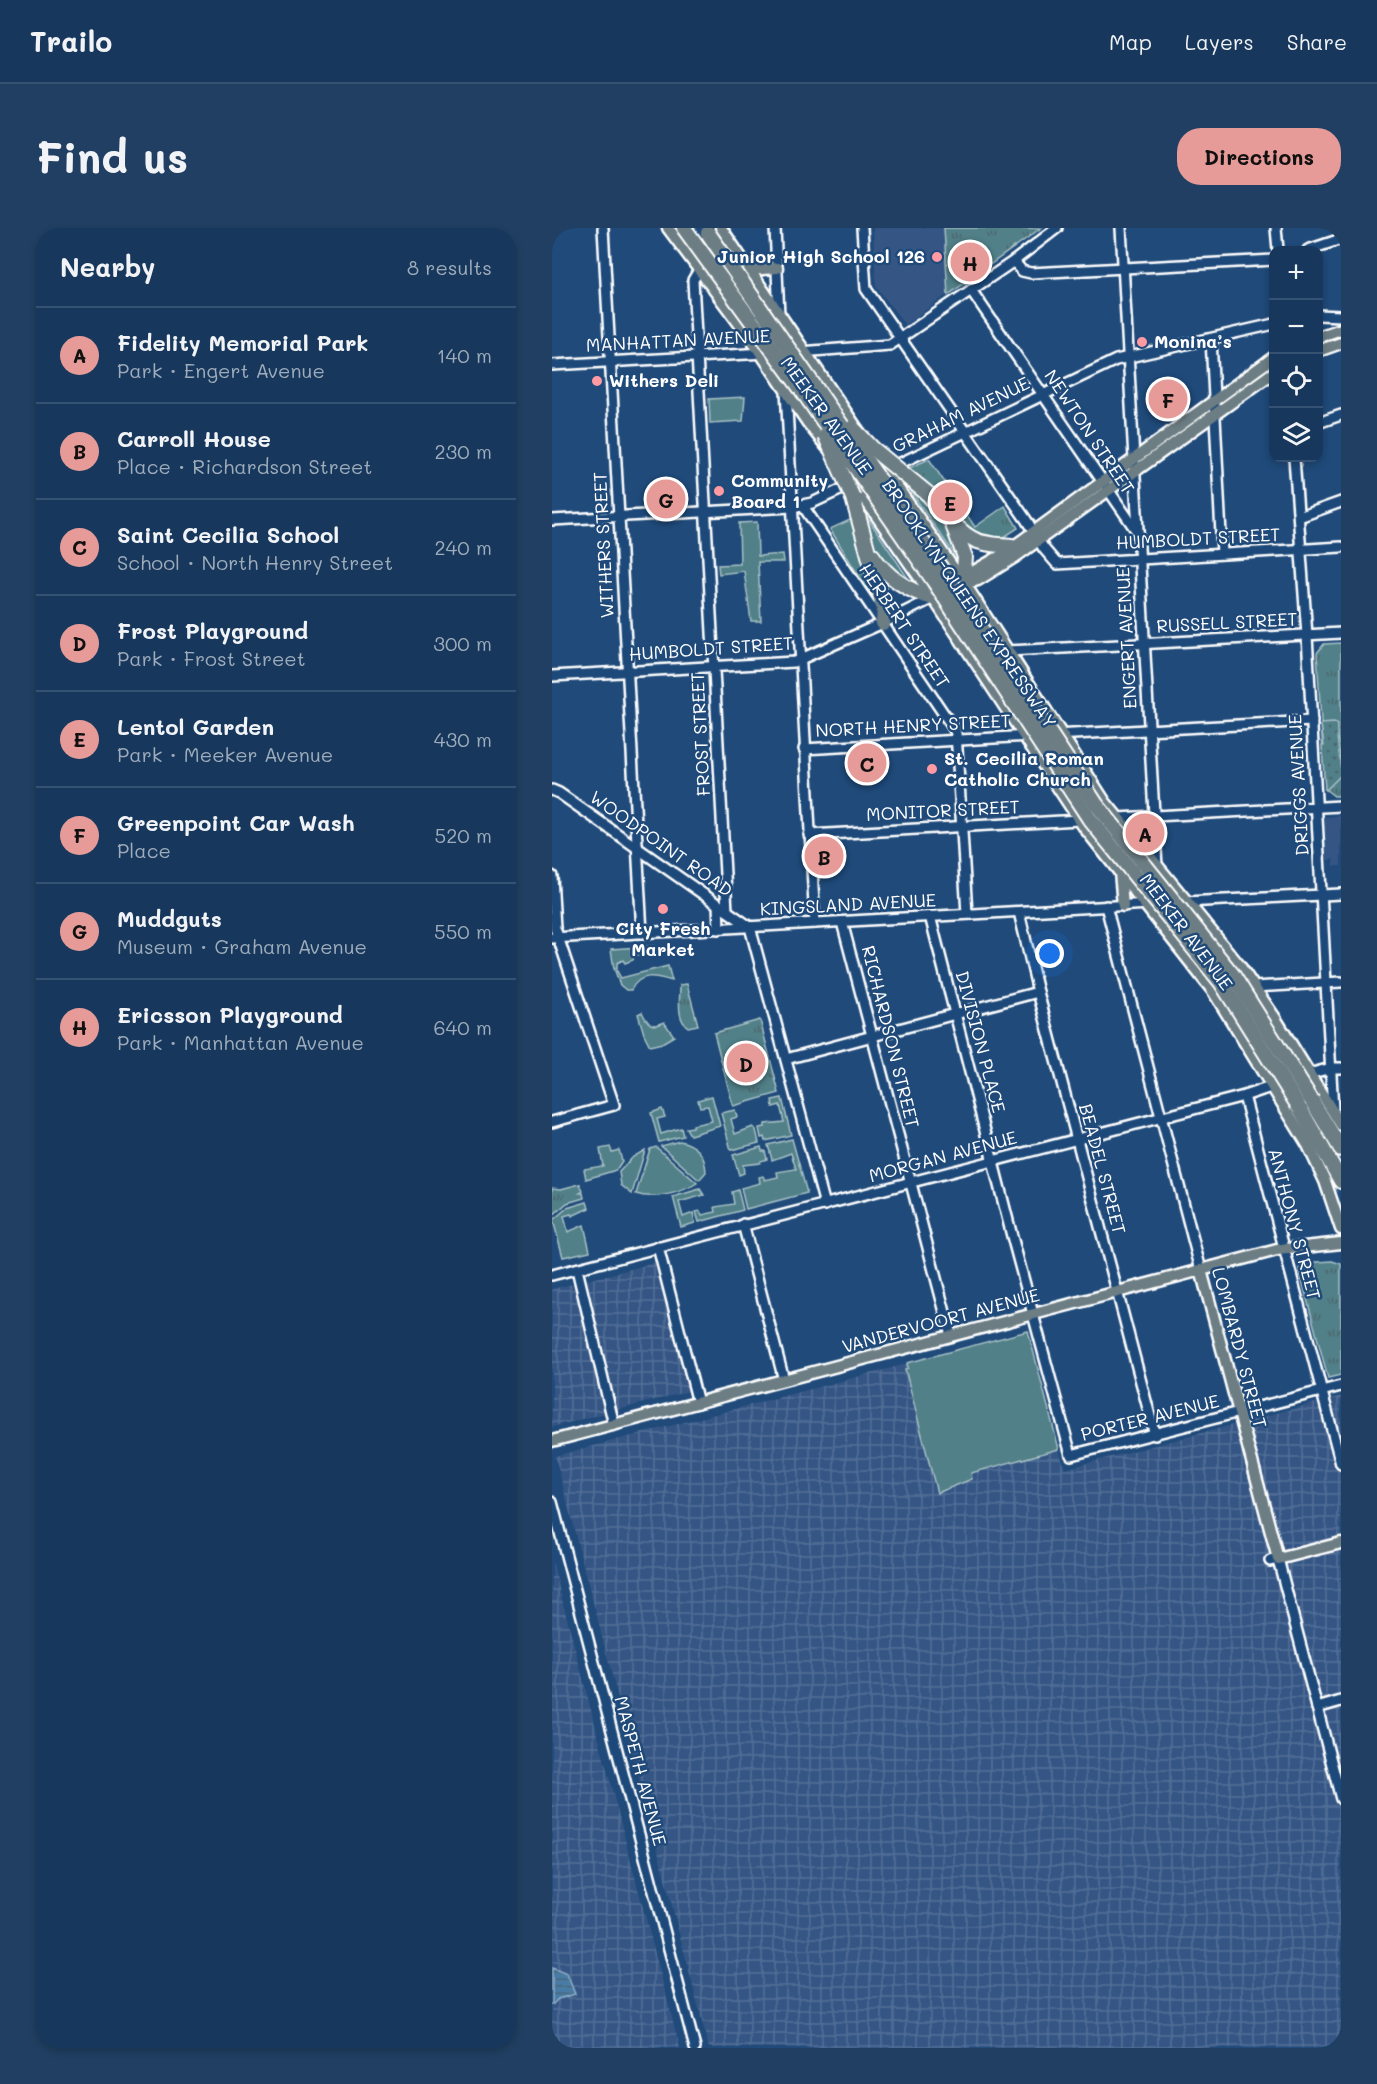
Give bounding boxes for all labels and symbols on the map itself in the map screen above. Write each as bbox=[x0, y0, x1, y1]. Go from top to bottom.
pin: H bbox=[950, 240, 990, 285]
place label: Junior High School 126 bbox=[717, 244, 925, 268]
marker: Junior High School 126 bbox=[930, 250, 944, 264]
street label: MANHATTAN AVENUE bbox=[585, 323, 771, 357]
place label: Monina’s bbox=[1154, 329, 1232, 353]
marker: Monina’s bbox=[1135, 335, 1149, 349]
street label: MEEKER AVENUE bbox=[776, 351, 878, 479]
street label: NEWTON STREET bbox=[1039, 365, 1140, 498]
place label: Withers Deli bbox=[609, 368, 719, 392]
street label: GRAHAM AVENUE bbox=[888, 370, 1033, 458]
marker: Withers Deli bbox=[590, 374, 604, 388]
pin: F bbox=[1148, 376, 1188, 422]
place label: Community Board 1 bbox=[731, 468, 829, 513]
street label: WITHERS STREET bbox=[587, 471, 619, 619]
street label: BROOKLYN-QUEENS EXPRESSWAY bbox=[877, 475, 1061, 733]
pin: G bbox=[646, 476, 686, 522]
pin: E bbox=[930, 480, 970, 524]
marker: Community Board 1 bbox=[712, 484, 726, 498]
street label: HUMBOLDT STREET bbox=[1115, 522, 1281, 554]
street label: HERBERT STREET bbox=[854, 558, 956, 693]
street label: ENGERT AVENUE bbox=[1110, 567, 1142, 709]
street label: RUSSELL STREET bbox=[1156, 606, 1298, 638]
street label: HUMBOLDT STREET bbox=[628, 630, 794, 666]
street label: FROST STREET bbox=[685, 671, 715, 797]
street label: NORTH HENRY STREET bbox=[815, 708, 1011, 742]
street label: DRIGGS AVENUE bbox=[1282, 714, 1314, 856]
pin: C bbox=[848, 740, 886, 786]
place label: St. Cecilia Roman Catholic Church bbox=[944, 746, 1104, 791]
marker: St. Cecilia Roman Catholic Church bbox=[925, 762, 939, 776]
street label: WOODPOINT ROAD bbox=[585, 785, 738, 902]
street label: MONITOR STREET bbox=[866, 794, 1020, 826]
pin: A bbox=[1126, 810, 1164, 856]
pin: B bbox=[804, 834, 844, 878]
street label: MEEKER AVENUE bbox=[1135, 868, 1239, 995]
street label: KINGSLAND AVENUE bbox=[759, 887, 937, 921]
marker: City Fresh Market bbox=[656, 902, 670, 916]
place label: City Fresh Market bbox=[616, 916, 710, 961]
your location bbox=[1035, 939, 1064, 968]
street label: RICHARDSON STREET bbox=[857, 943, 925, 1131]
street label: DIVISION PLACE bbox=[950, 968, 1011, 1115]
pin: D bbox=[726, 1040, 766, 1086]
street label: BEADEL STREET bbox=[1074, 1101, 1132, 1237]
street label: MORGAN AVENUE bbox=[866, 1125, 1019, 1187]
street label: ANTHONY STREET bbox=[1263, 1145, 1327, 1302]
street label: LOMBARDY STREET bbox=[1207, 1265, 1273, 1431]
street label: VANDERVOORT AVENUE bbox=[839, 1282, 1042, 1358]
street label: PORTER AVENUE bbox=[1078, 1388, 1221, 1446]
street label: MASPETH AVENUE bbox=[609, 1693, 673, 1848]

